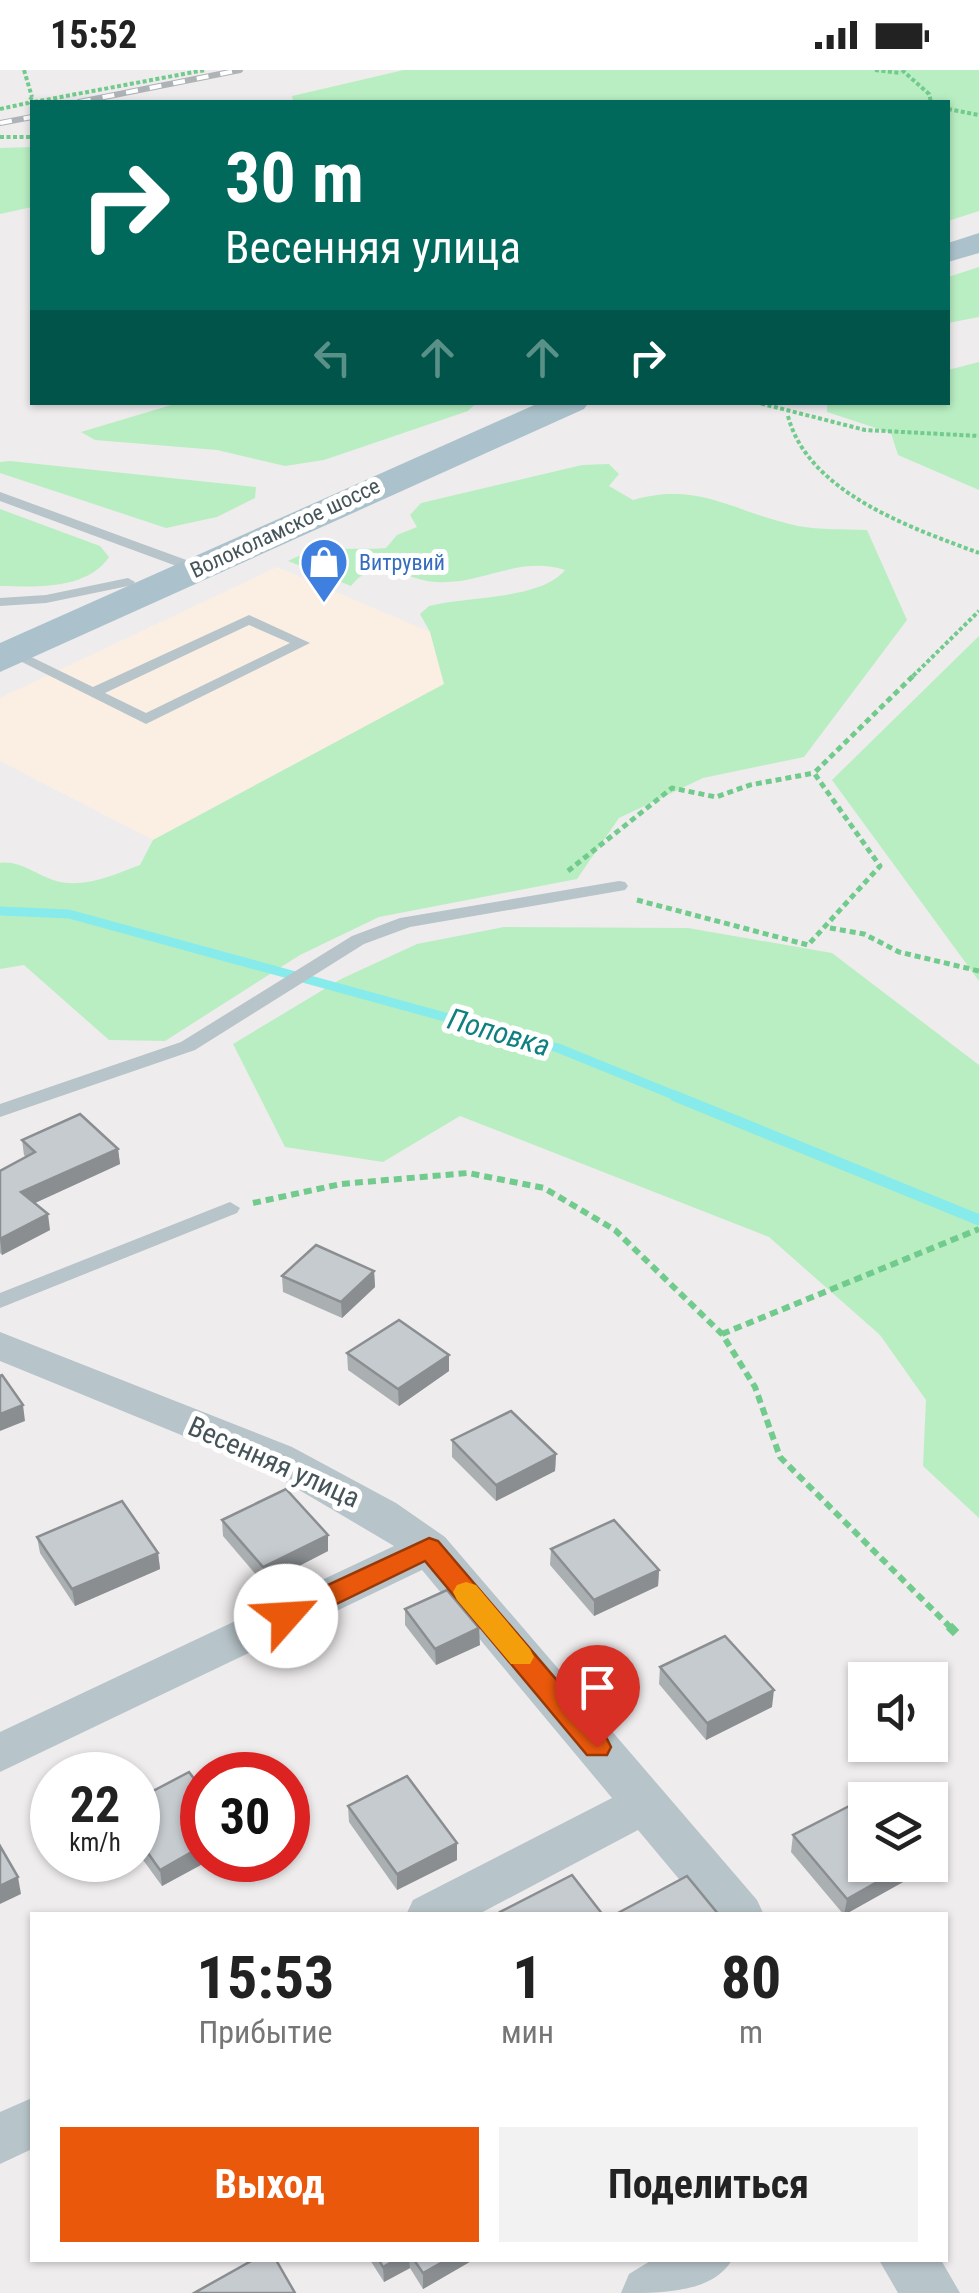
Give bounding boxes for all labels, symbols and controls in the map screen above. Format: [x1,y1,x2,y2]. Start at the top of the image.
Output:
text: 15:52 [50,13,137,57]
text: 30 m [225,137,364,219]
icon: right [60,140,190,270]
text: Весенняя улица [225,221,521,274]
icon: left [305,330,360,385]
icon: ahead [410,330,465,385]
icon: ahead [515,330,570,385]
icon: right [620,330,675,385]
street label: Волоколамское шоссе [186,473,384,583]
shop icon: Витрувий [298,536,350,604]
place label: Витрувий [359,550,445,575]
water label: Поповка [444,1001,554,1063]
street label: Весенняя улица [183,1409,365,1515]
position arrow [234,1564,338,1668]
pin [555,1645,640,1748]
icon: arrive [570,1660,625,1715]
map controls [848,1662,948,1882]
button: sound [848,1662,948,1762]
speed limit sign: 30 [180,1752,310,1882]
text: 22 [70,1776,120,1834]
button: layers [848,1782,948,1882]
text: km/h [69,1828,121,1857]
text: 15:53 [197,1942,334,2013]
text: 1 [512,1942,543,2013]
text: 80 [721,1942,781,2013]
text: Прибытие [198,2013,333,2051]
text: мин [501,2013,554,2051]
text: m [739,2013,763,2051]
button: Выход [60,2127,479,2242]
button: Поделиться [499,2127,918,2242]

